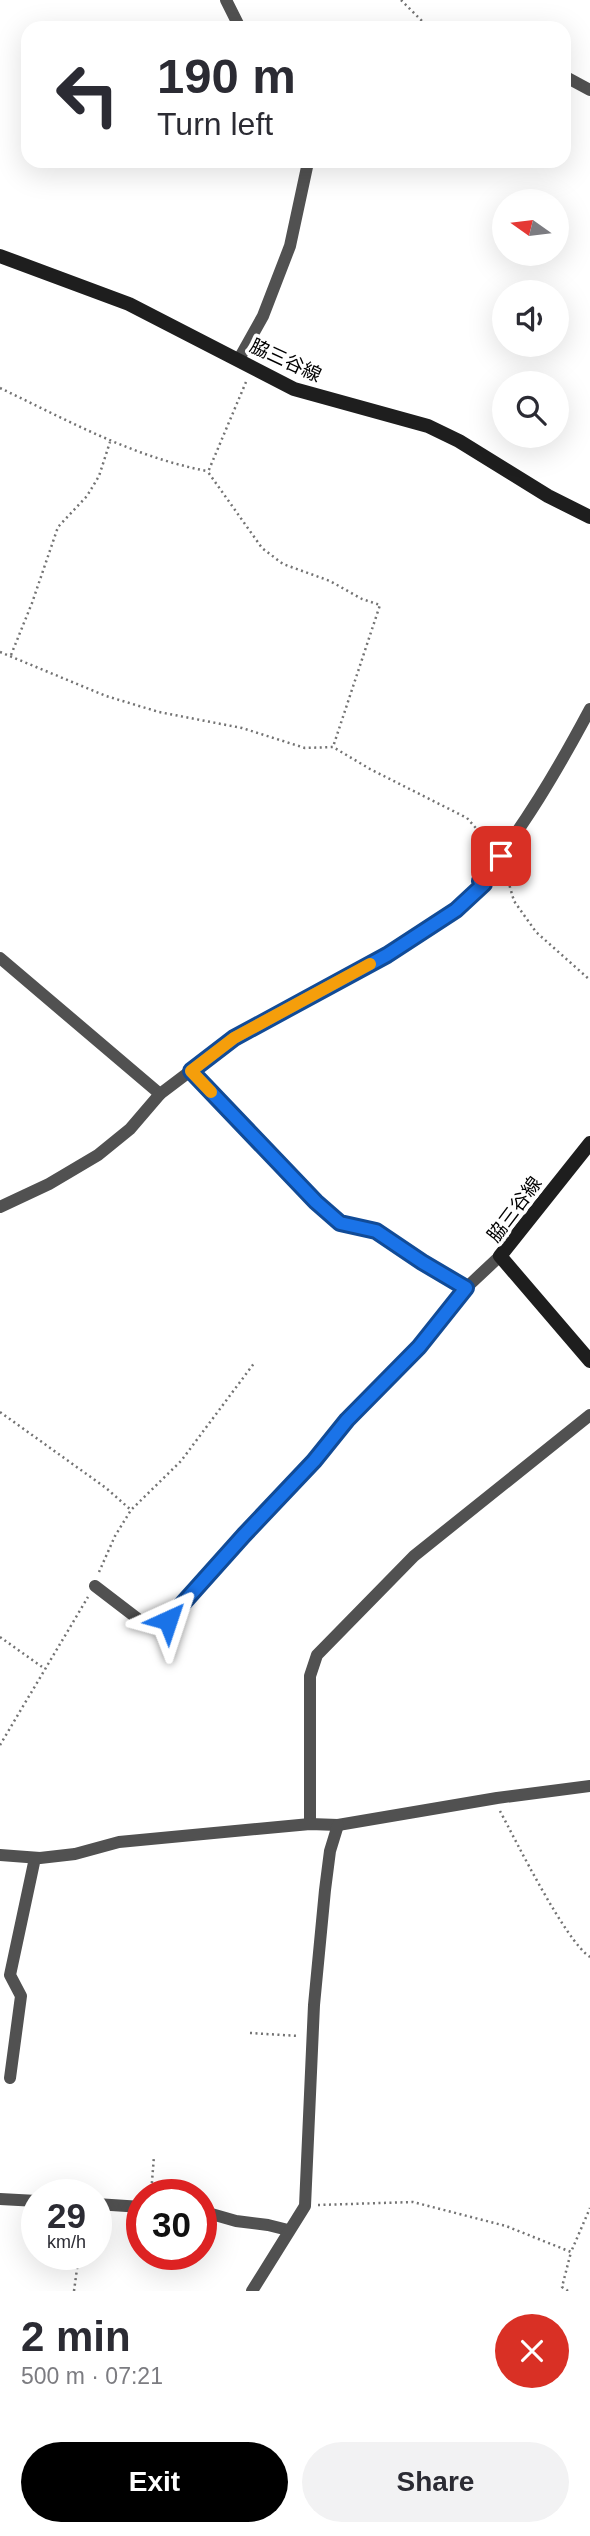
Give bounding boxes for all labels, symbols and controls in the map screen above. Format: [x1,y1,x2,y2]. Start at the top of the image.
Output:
icon: left [42,49,133,140]
text: 190 m [157,49,296,103]
text: Turn left [157,106,273,142]
north arrow [492,189,569,266]
map controls [492,189,569,448]
button: sound [492,280,569,357]
street label: 脇三谷線 [247,335,325,386]
button: search [492,371,569,448]
pin [471,826,531,886]
icon: arrive [482,837,520,875]
street label: 脇三谷線 [483,1173,546,1246]
position arrow [131,1583,205,1657]
speed limit sign: 30 [126,2179,217,2270]
text: 29 [47,2196,86,2235]
text: km/h [47,2232,86,2252]
text: 2 min [21,2313,131,2360]
button: close [495,2314,569,2388]
text: 500 m · 07:21 [21,2363,163,2389]
button: Exit [21,2442,288,2522]
button: Share [302,2442,569,2522]

